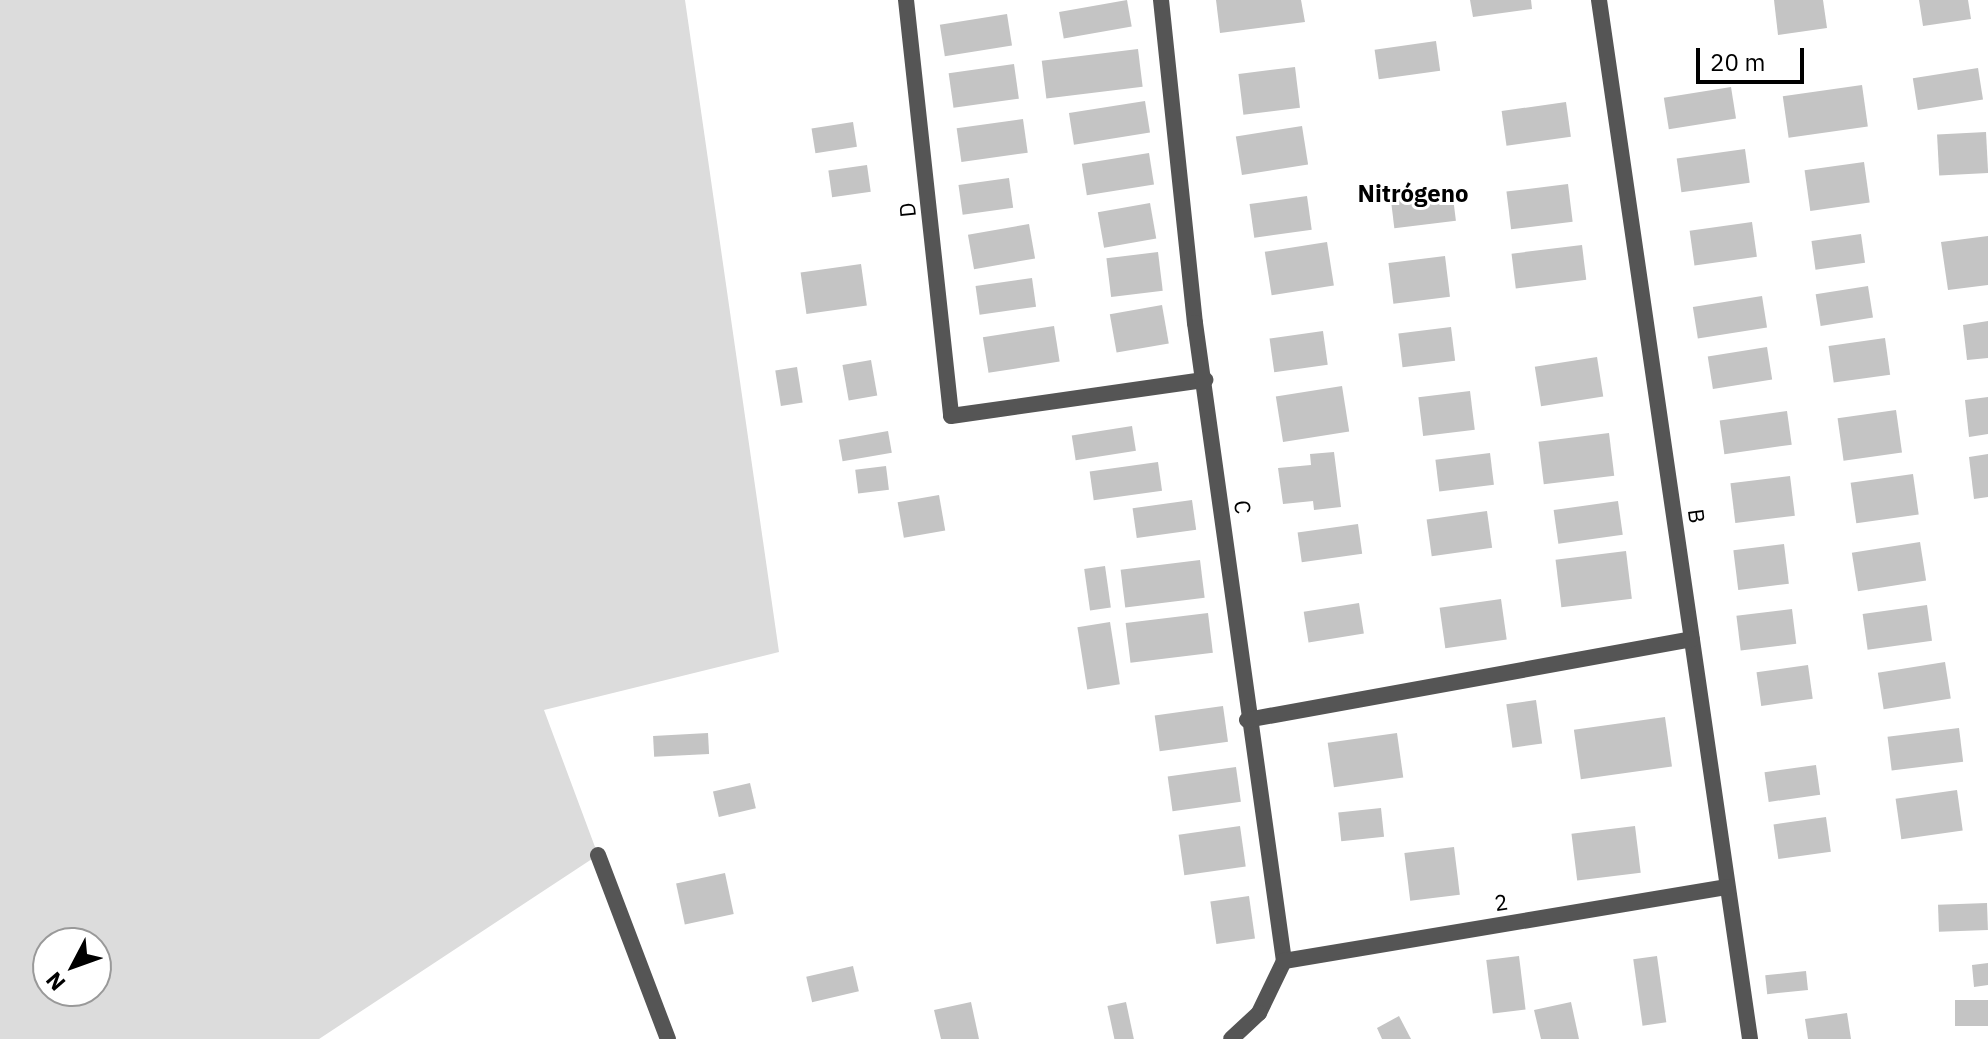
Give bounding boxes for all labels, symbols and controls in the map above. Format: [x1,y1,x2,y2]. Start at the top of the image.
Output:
scale bar [1700,32,1808,82]
text: 20 m [1710,46,1765,78]
district label: Nitrógeno [1358,180,1468,208]
street label: D [893,201,921,219]
street label: C [1229,499,1257,515]
street label: B [1683,507,1711,525]
street label: 2 [1492,888,1510,916]
north arrow [32,927,112,1007]
text: N [39,966,71,997]

